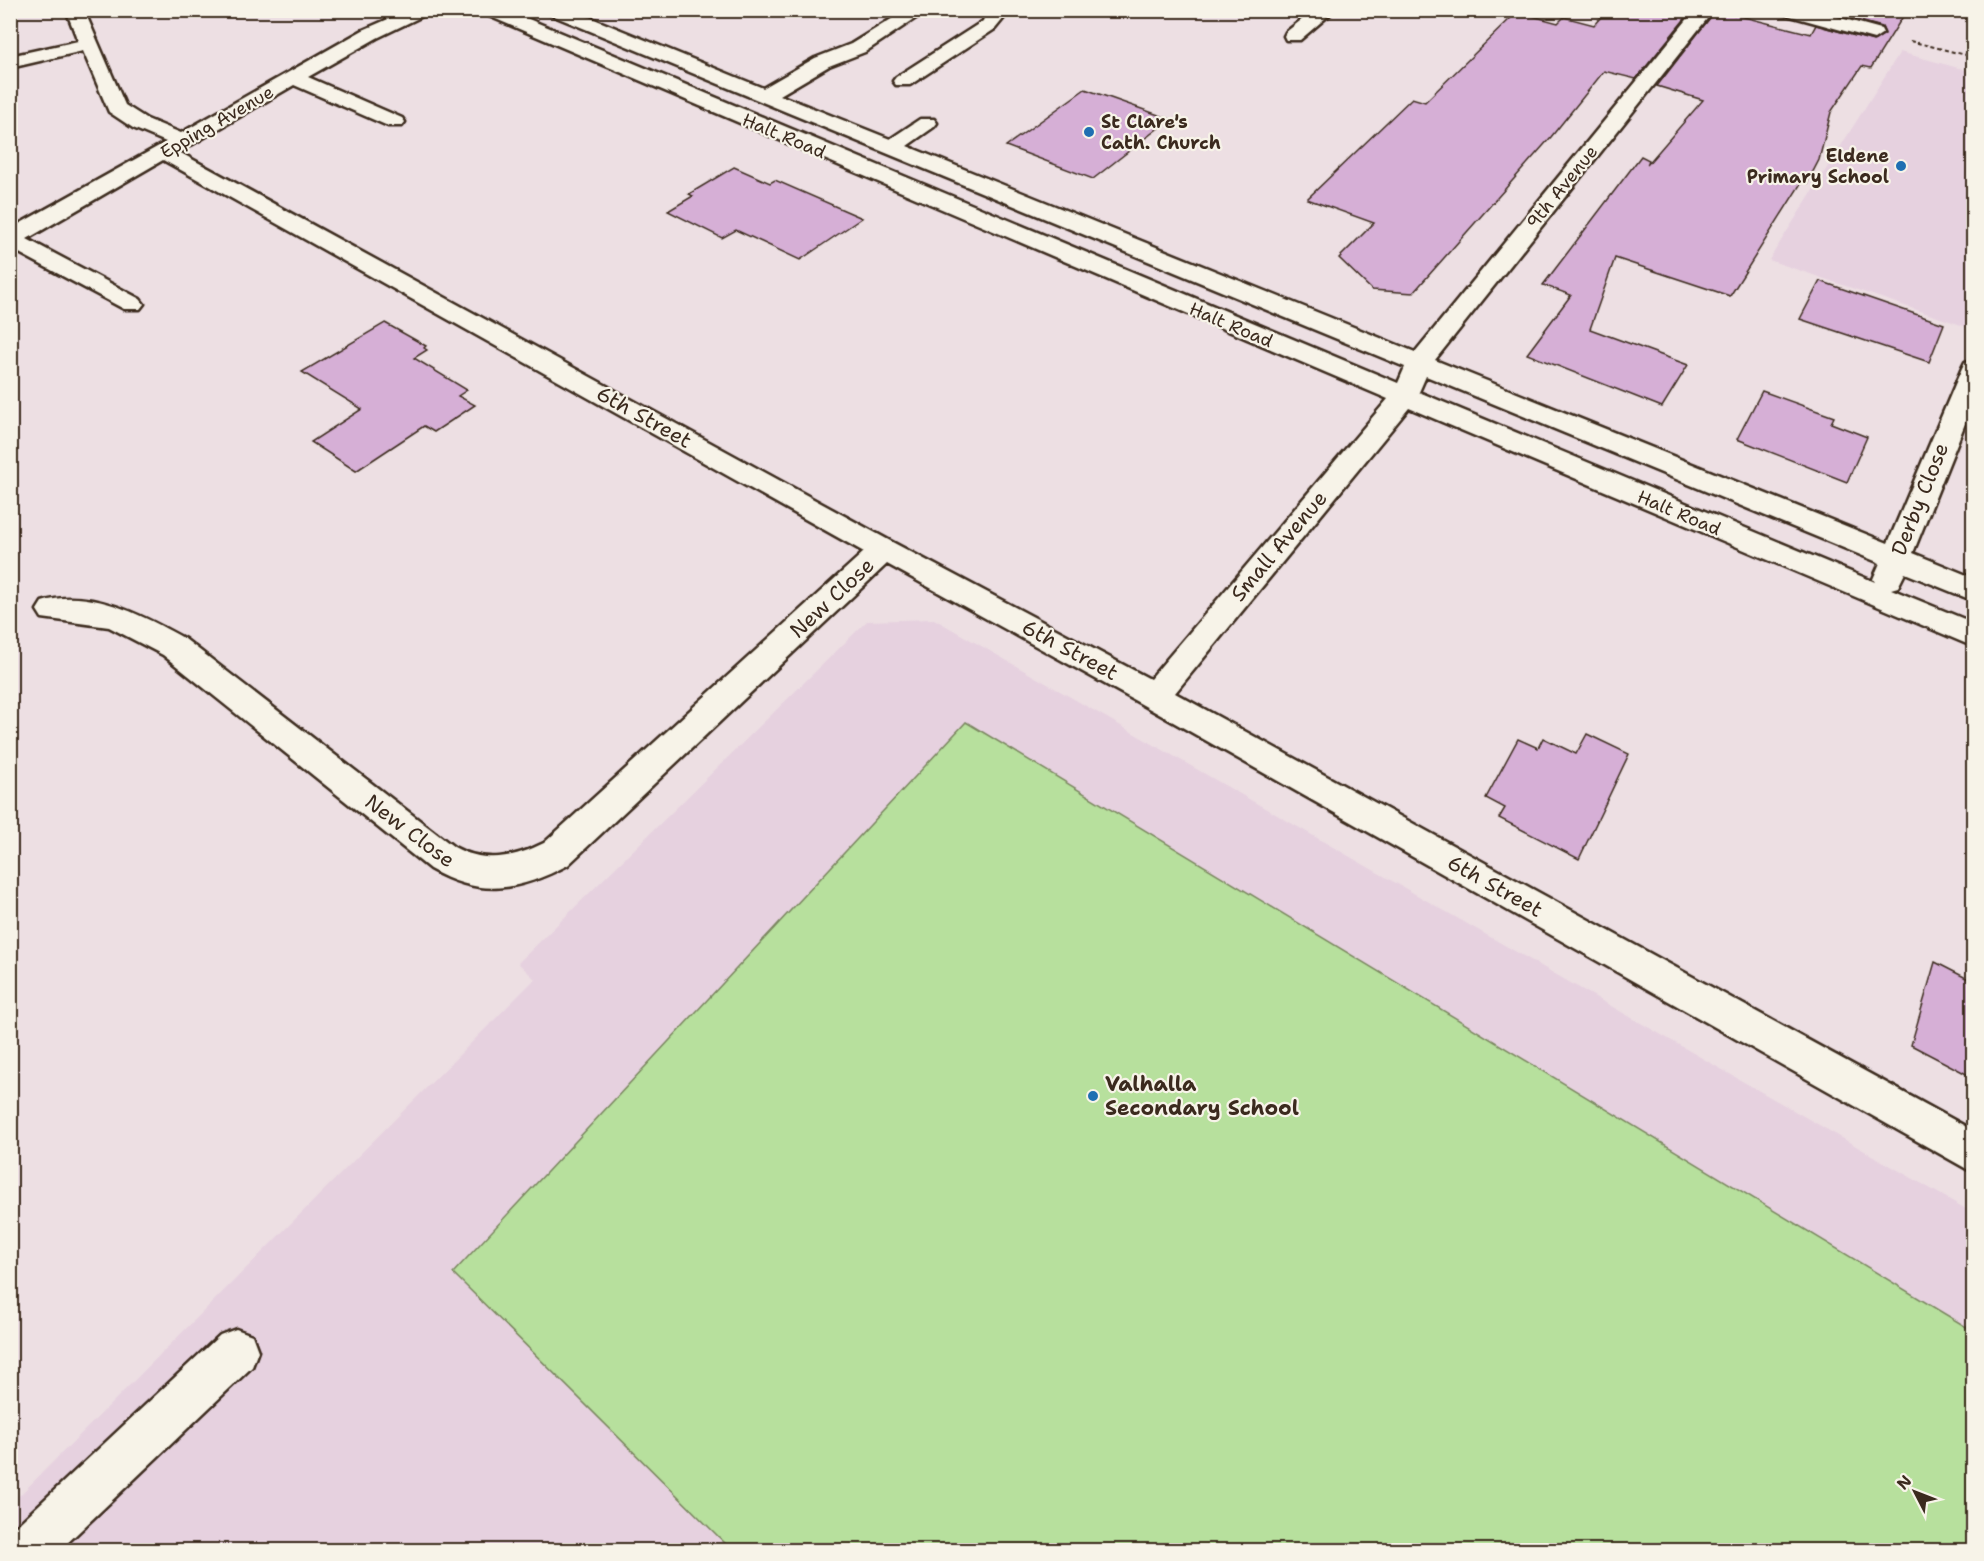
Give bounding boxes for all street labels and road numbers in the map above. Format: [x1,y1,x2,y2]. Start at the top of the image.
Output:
street label: Epping Avenue [156,80,278,164]
street label: Halt Road [739,108,829,164]
street label: 9th Avenue [1521,140,1603,234]
street label: Halt Road [1186,297,1276,353]
street label: 6th Street [591,379,697,455]
street label: Derby Close [1885,438,1955,560]
street label: Small Avenue [1225,485,1333,607]
street label: Halt Road [1634,485,1724,541]
street label: New Close [784,552,880,644]
street label: 6th Street [1017,613,1123,687]
street label: New Close [359,788,461,874]
street label: 6th Street [1442,848,1548,924]

